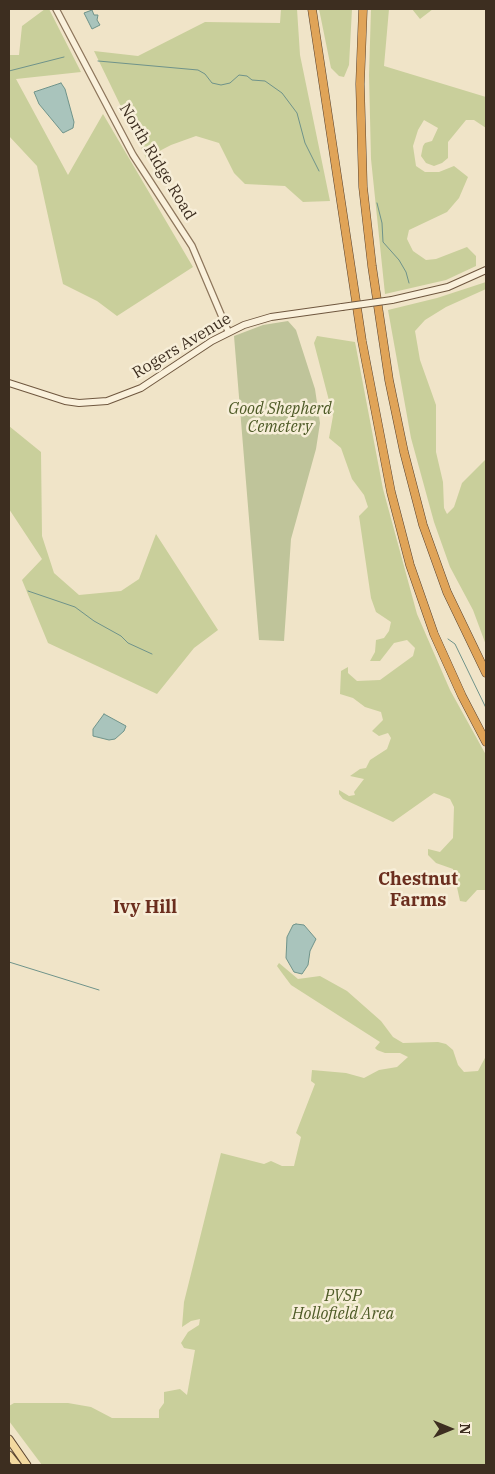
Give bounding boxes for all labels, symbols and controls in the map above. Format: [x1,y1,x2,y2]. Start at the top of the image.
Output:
street label: North Ridge Road [115,100,199,224]
street label: Rogers Avenue [129,309,235,383]
park label: Good Shepherd Cemetery [228,399,332,437]
district label: Chestnut Farms [378,869,458,912]
district label: Ivy Hill [113,897,177,919]
park label: PVSP Hollofield Area [292,1286,394,1324]
north arrow [425,1404,475,1454]
text: N [456,1423,474,1435]

